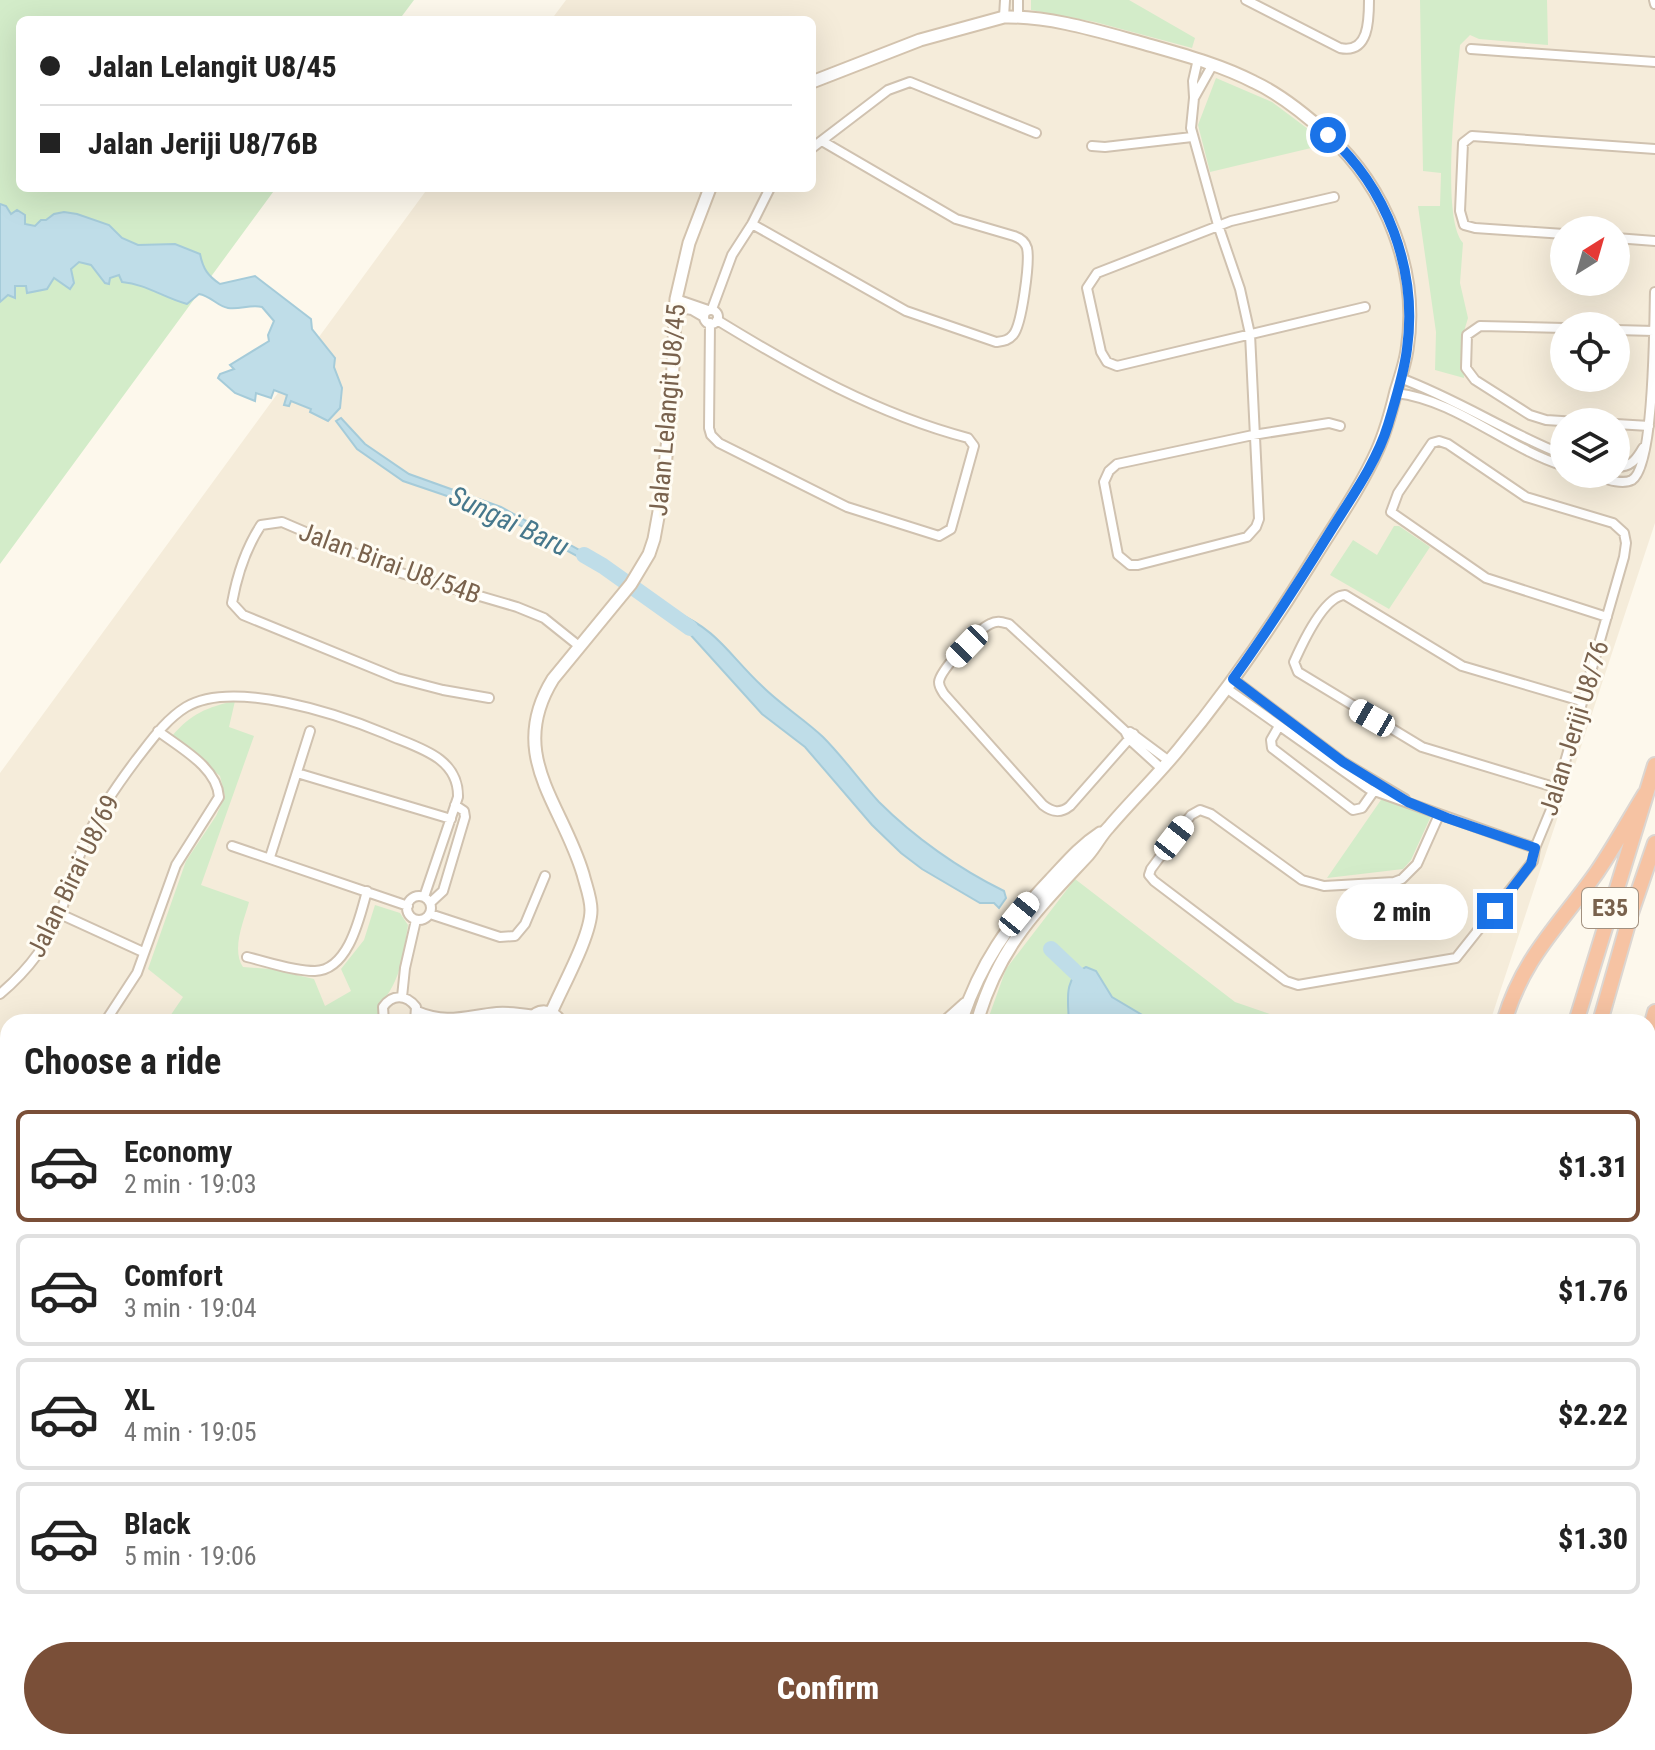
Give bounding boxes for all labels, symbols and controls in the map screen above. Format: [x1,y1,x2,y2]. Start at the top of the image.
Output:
text: Jalan Lelangit U8/45 [88,49,337,84]
route start [1310,117,1346,153]
text: Jalan Jeriji U8/76B [88,126,318,161]
north arrow [1550,216,1630,296]
map controls [1550,216,1630,488]
street label: Jalan Lelangit U8/45 [643,303,691,517]
button: locate [1550,312,1630,392]
button: layers [1550,408,1630,488]
water label: Sungai Baru [444,479,574,563]
street label: Jalan Birai U8/54B [295,516,485,610]
car [942,620,992,672]
street label: Jalan Jeriji U8/76 [1533,637,1615,819]
car [1345,696,1399,740]
street label: Jalan Birai U8/69 [21,790,125,962]
car [1150,812,1198,864]
callout: 2 min [1335,883,1467,939]
car [995,888,1043,940]
road number: E35 [1582,888,1638,928]
route end [1477,893,1513,929]
text: 2 min [1373,897,1431,927]
text: Choose a ride [24,1041,221,1083]
icon: car [28,1130,100,1202]
text: Economy [124,1134,232,1169]
text: $1.31 [1558,1149,1628,1184]
text: 2 min · 19:03 [124,1169,257,1199]
icon: car [28,1254,100,1326]
text: Comfort [124,1258,223,1293]
text: $1.76 [1558,1273,1628,1308]
text: 3 min · 19:04 [124,1293,257,1323]
icon: car [28,1378,100,1450]
text: XL [124,1382,155,1417]
text: $2.22 [1558,1397,1628,1432]
text: 4 min · 19:05 [124,1417,257,1447]
icon: car [28,1502,100,1574]
text: Black [124,1506,191,1541]
text: $1.30 [1558,1521,1628,1556]
text: 5 min · 19:06 [124,1541,257,1571]
button: Confirm [24,1642,1632,1734]

